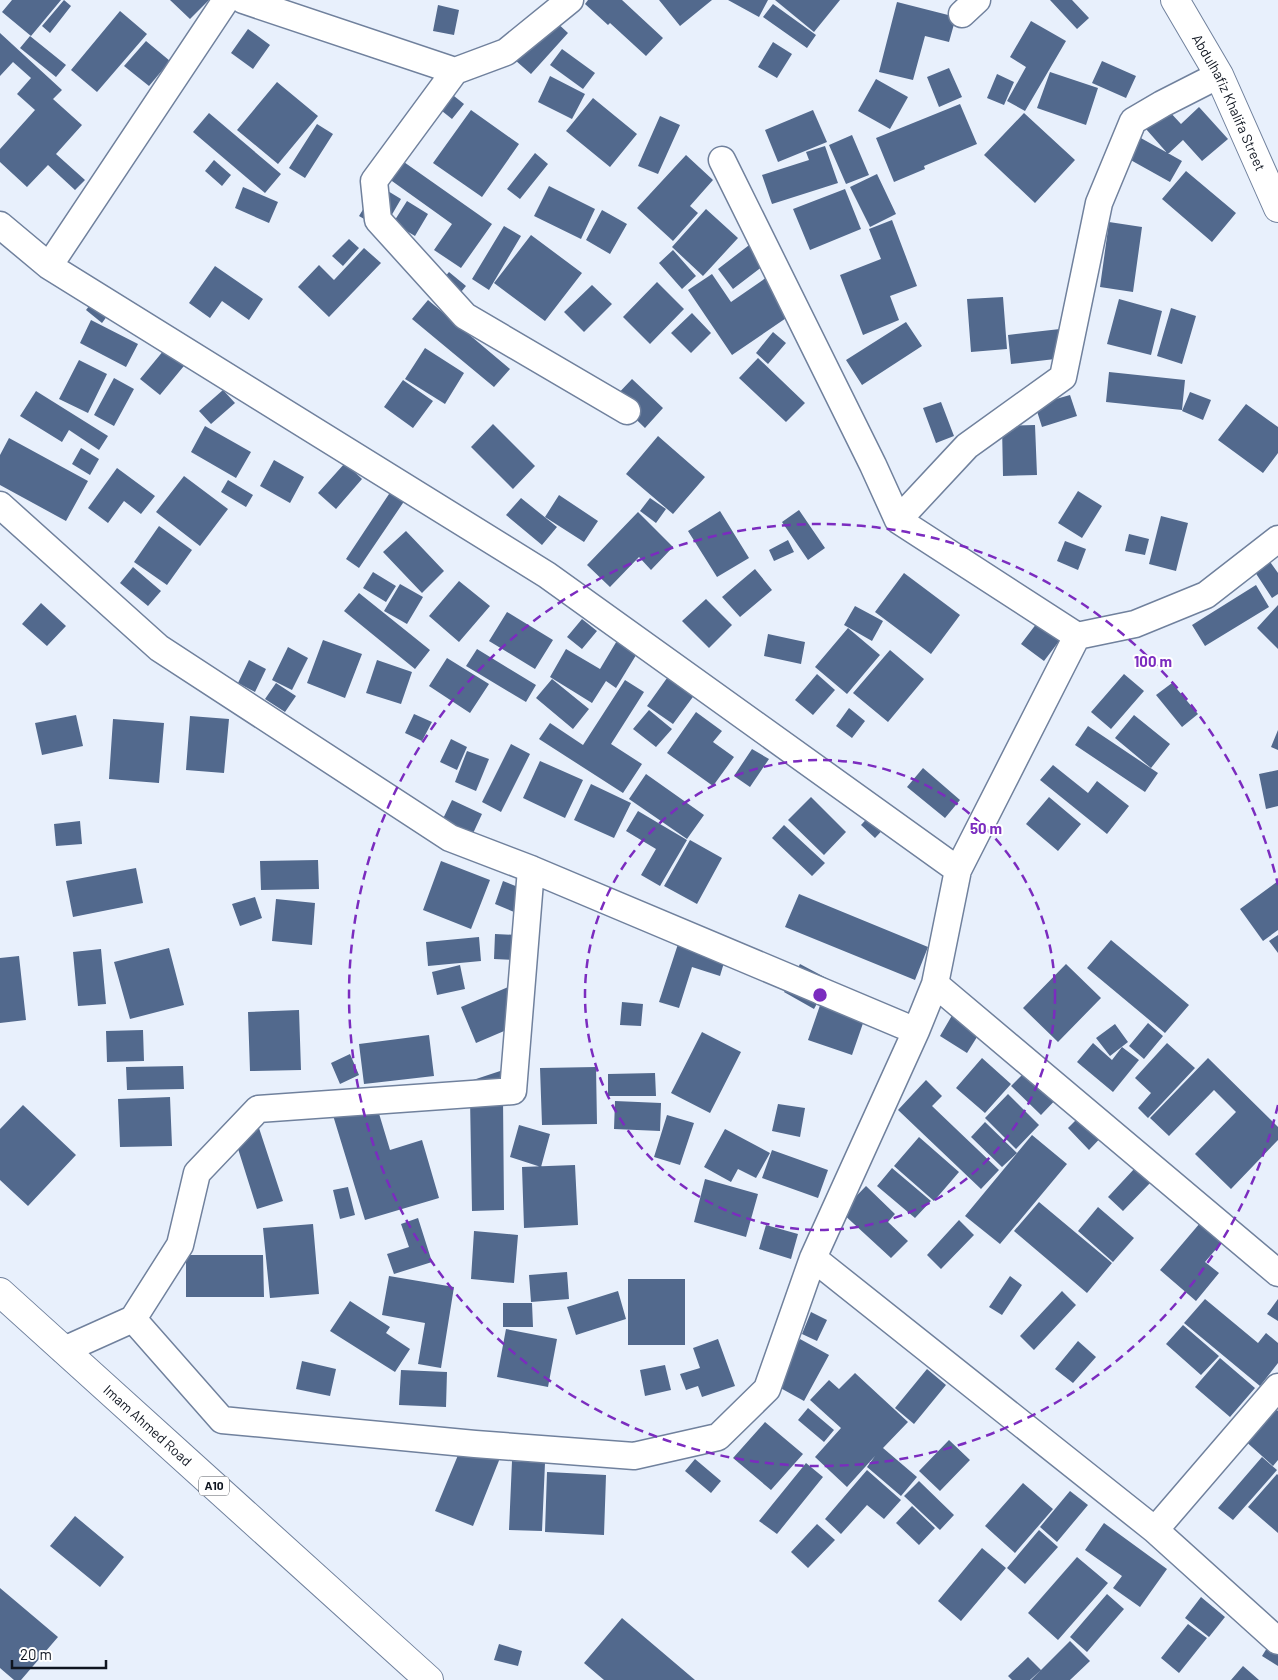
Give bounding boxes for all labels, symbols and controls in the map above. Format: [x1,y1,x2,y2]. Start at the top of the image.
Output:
street label: Abdulhafiz Khalifa Street [1189,31,1269,173]
text: 100 m [1134,652,1172,670]
text: 50 m [970,819,1002,837]
centre of rings [811,986,829,1004]
street label: Imam Ahmed Road [100,1381,196,1469]
road number: A10 [199,1476,229,1495]
scale bar [12,1638,106,1670]
text: 20 m [20,1645,52,1663]

